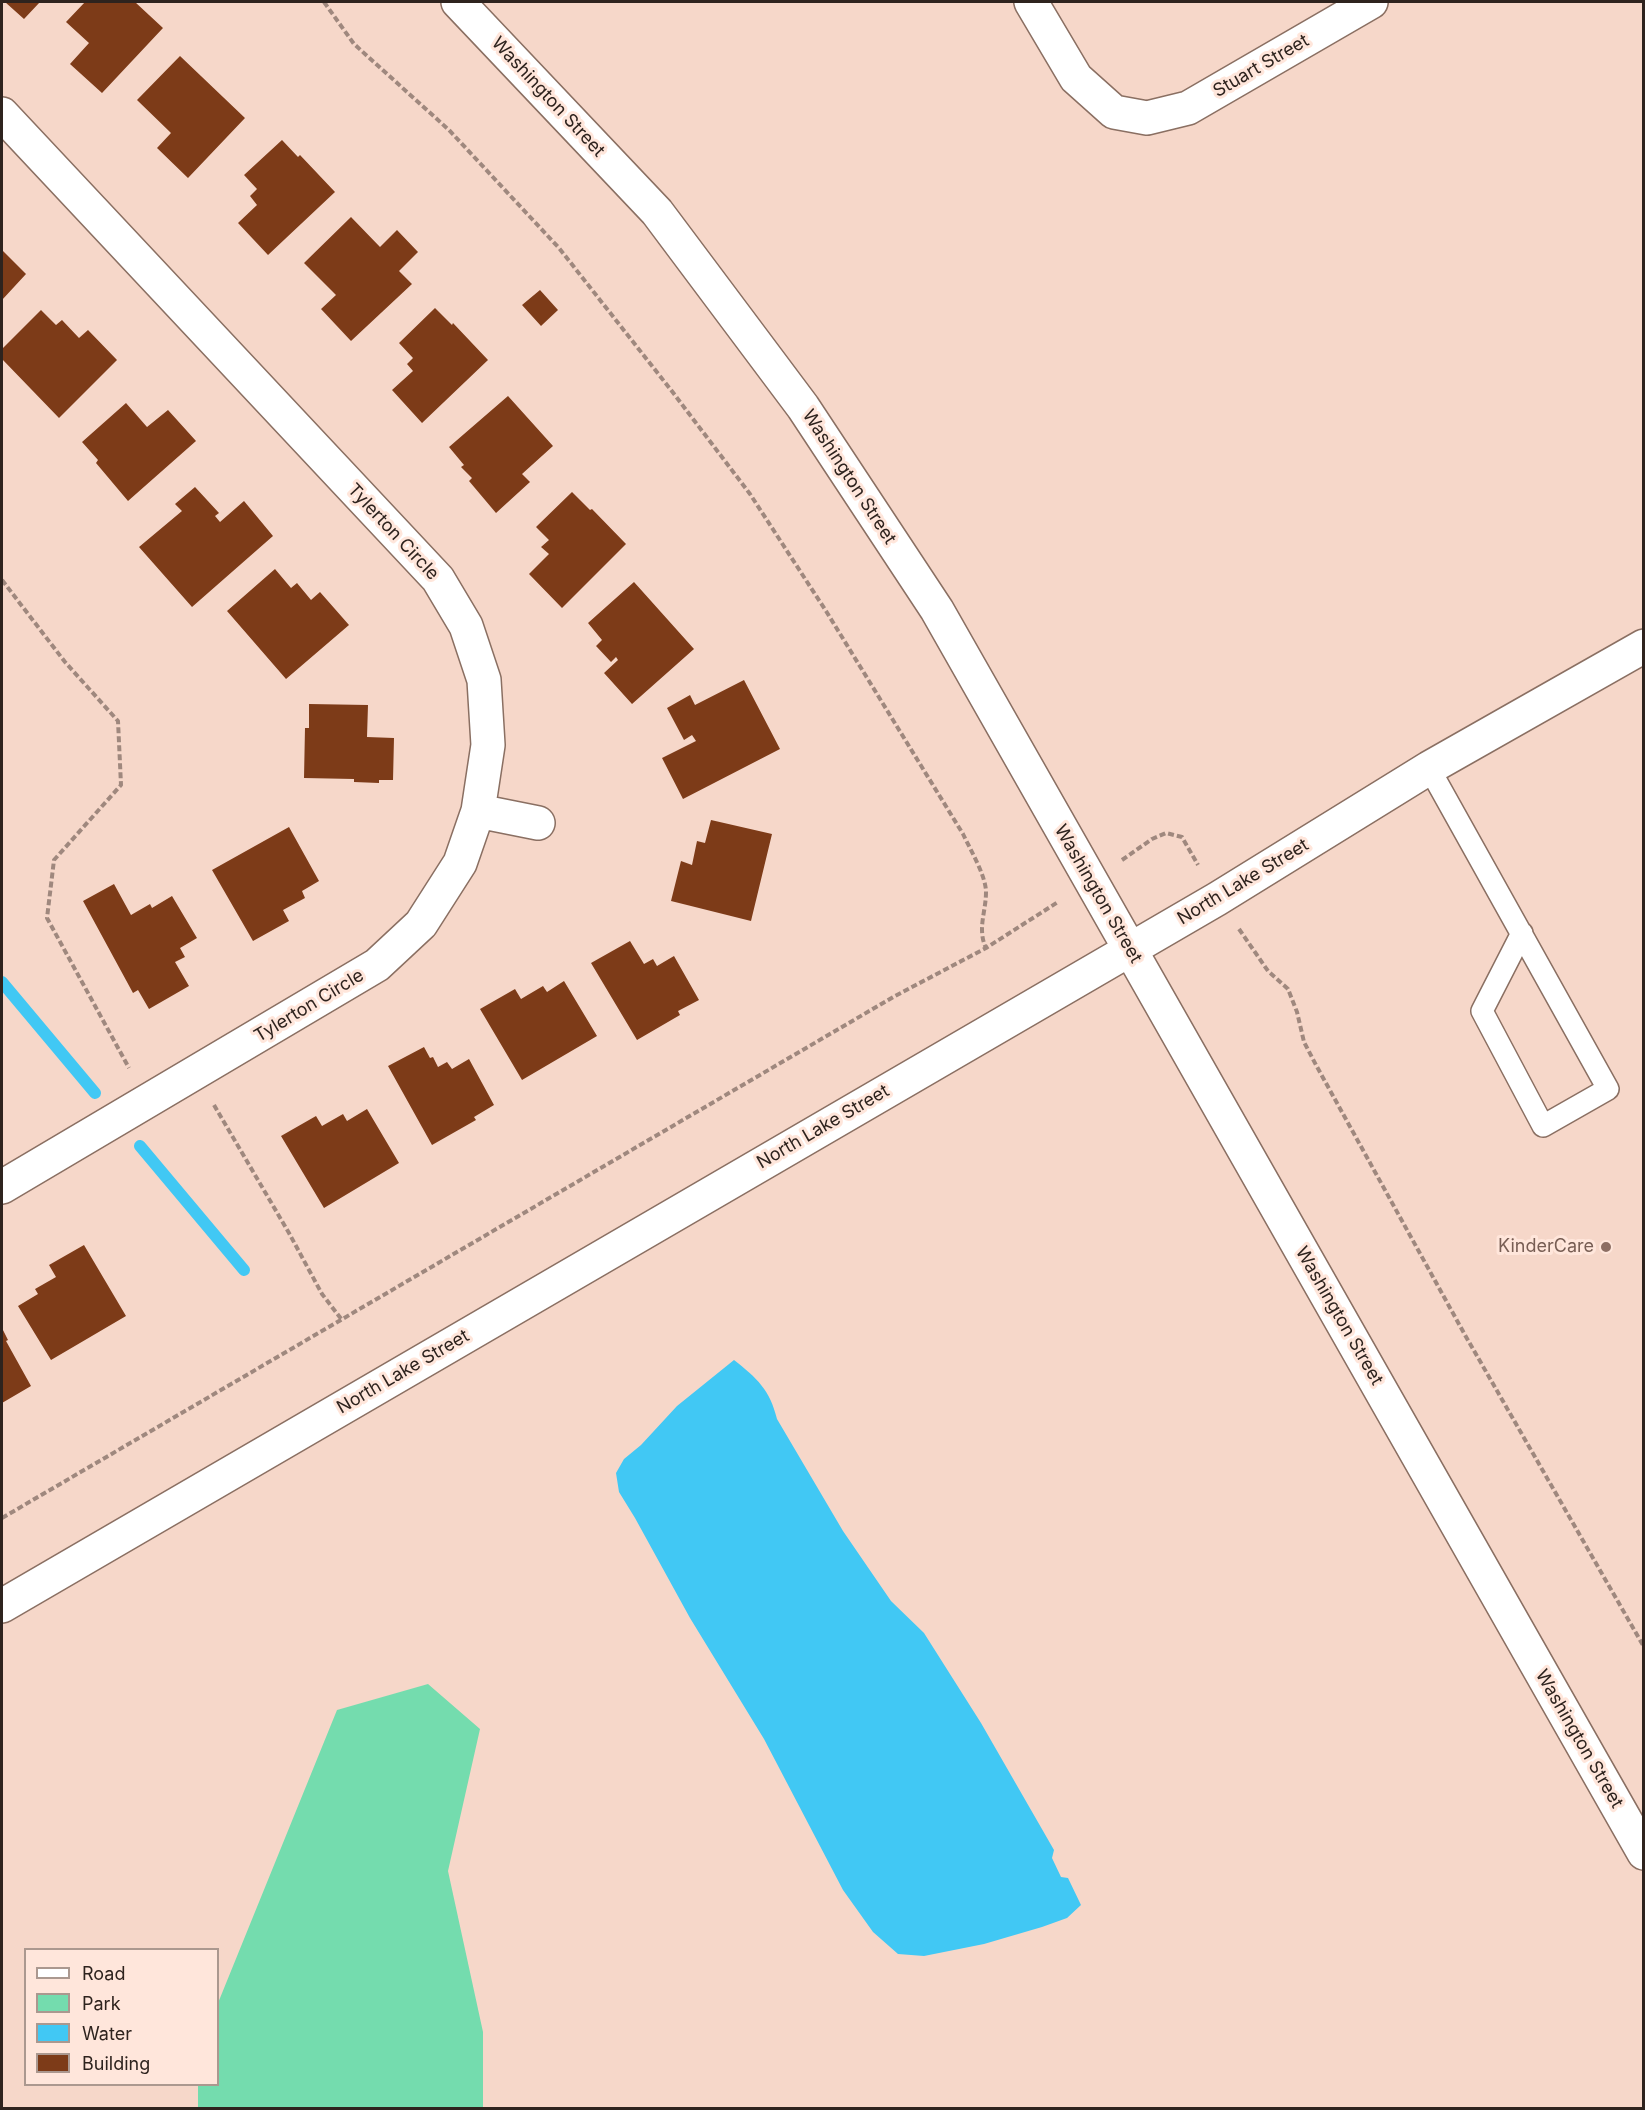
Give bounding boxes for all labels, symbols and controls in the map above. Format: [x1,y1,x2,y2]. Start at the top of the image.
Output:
street label: Stuart Street [1209,30,1313,102]
street label: Washington Street [487,33,609,161]
street label: Washington Street [797,406,901,548]
street label: Tylerton Circle [343,479,443,585]
street label: Washington Street [1050,821,1146,967]
street label: North Lake Street [1174,834,1312,930]
street label: Tylerton Circle [250,965,368,1047]
street label: North Lake Street [753,1080,893,1174]
place label: KinderCare [1498,1236,1594,1258]
marker: KinderCare [1599,1240,1613,1254]
street label: Washington Street [1291,1243,1387,1389]
street label: North Lake Street [333,1325,473,1419]
street label: Washington Street [1531,1666,1627,1812]
legend [24,1948,219,2086]
text: Road [82,1963,125,1984]
text: Park [82,1993,121,2014]
text: Water [82,2023,132,2044]
text: Building [82,2053,150,2074]

